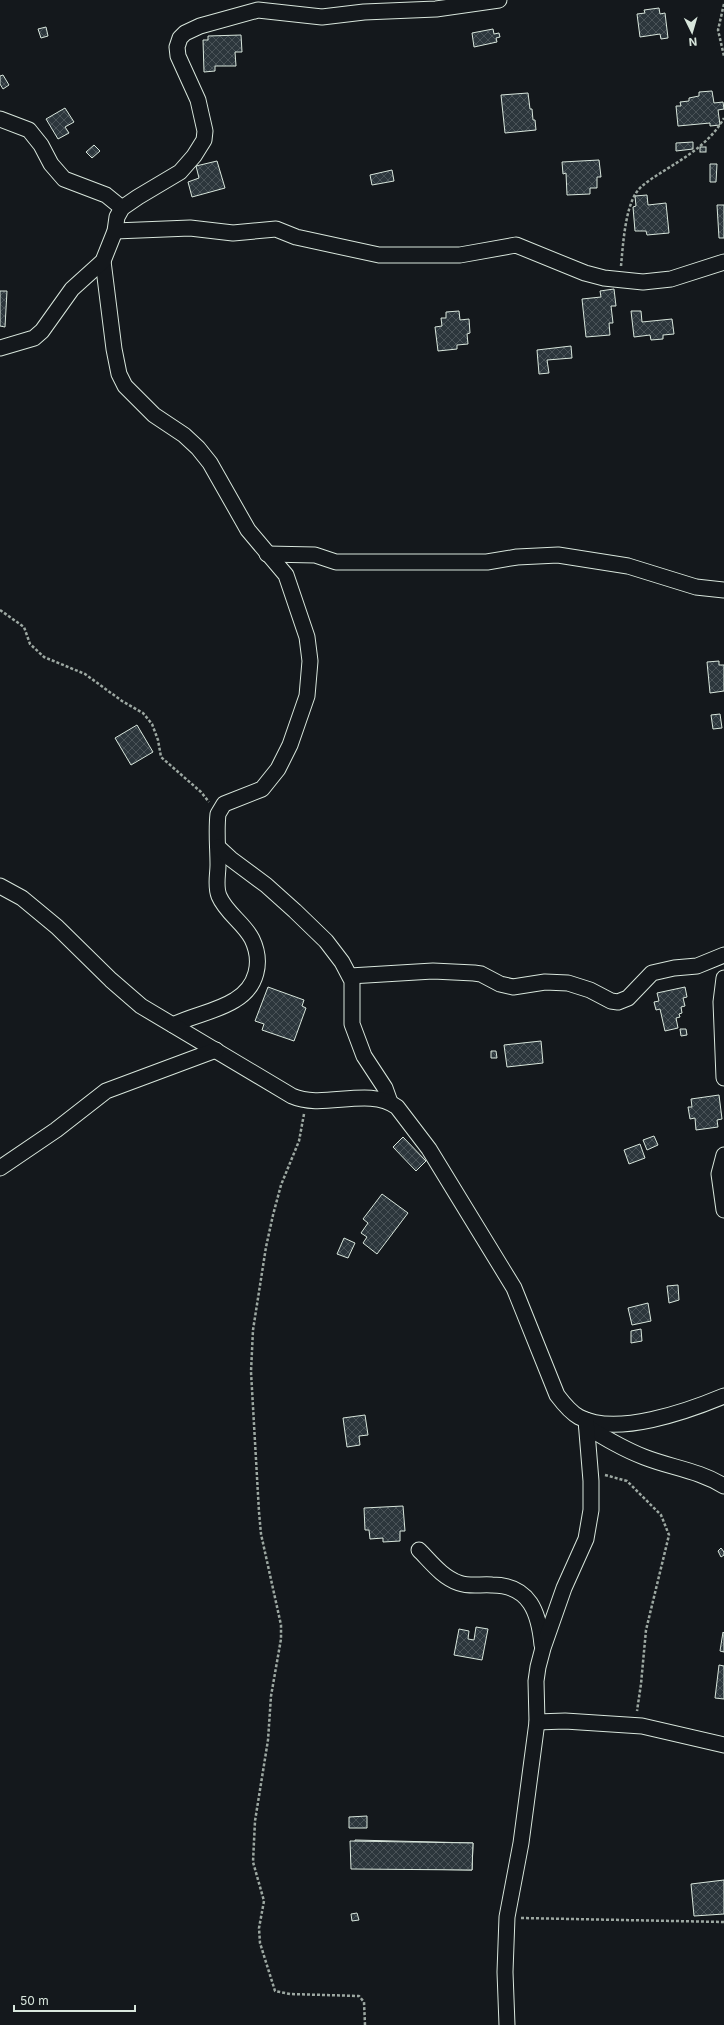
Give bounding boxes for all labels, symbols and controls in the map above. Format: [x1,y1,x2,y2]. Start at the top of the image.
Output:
north arrow [672,12,712,52]
text: N [688,35,698,49]
scale bar [14,1987,135,2013]
text: 50 m [20,1993,49,2008]

